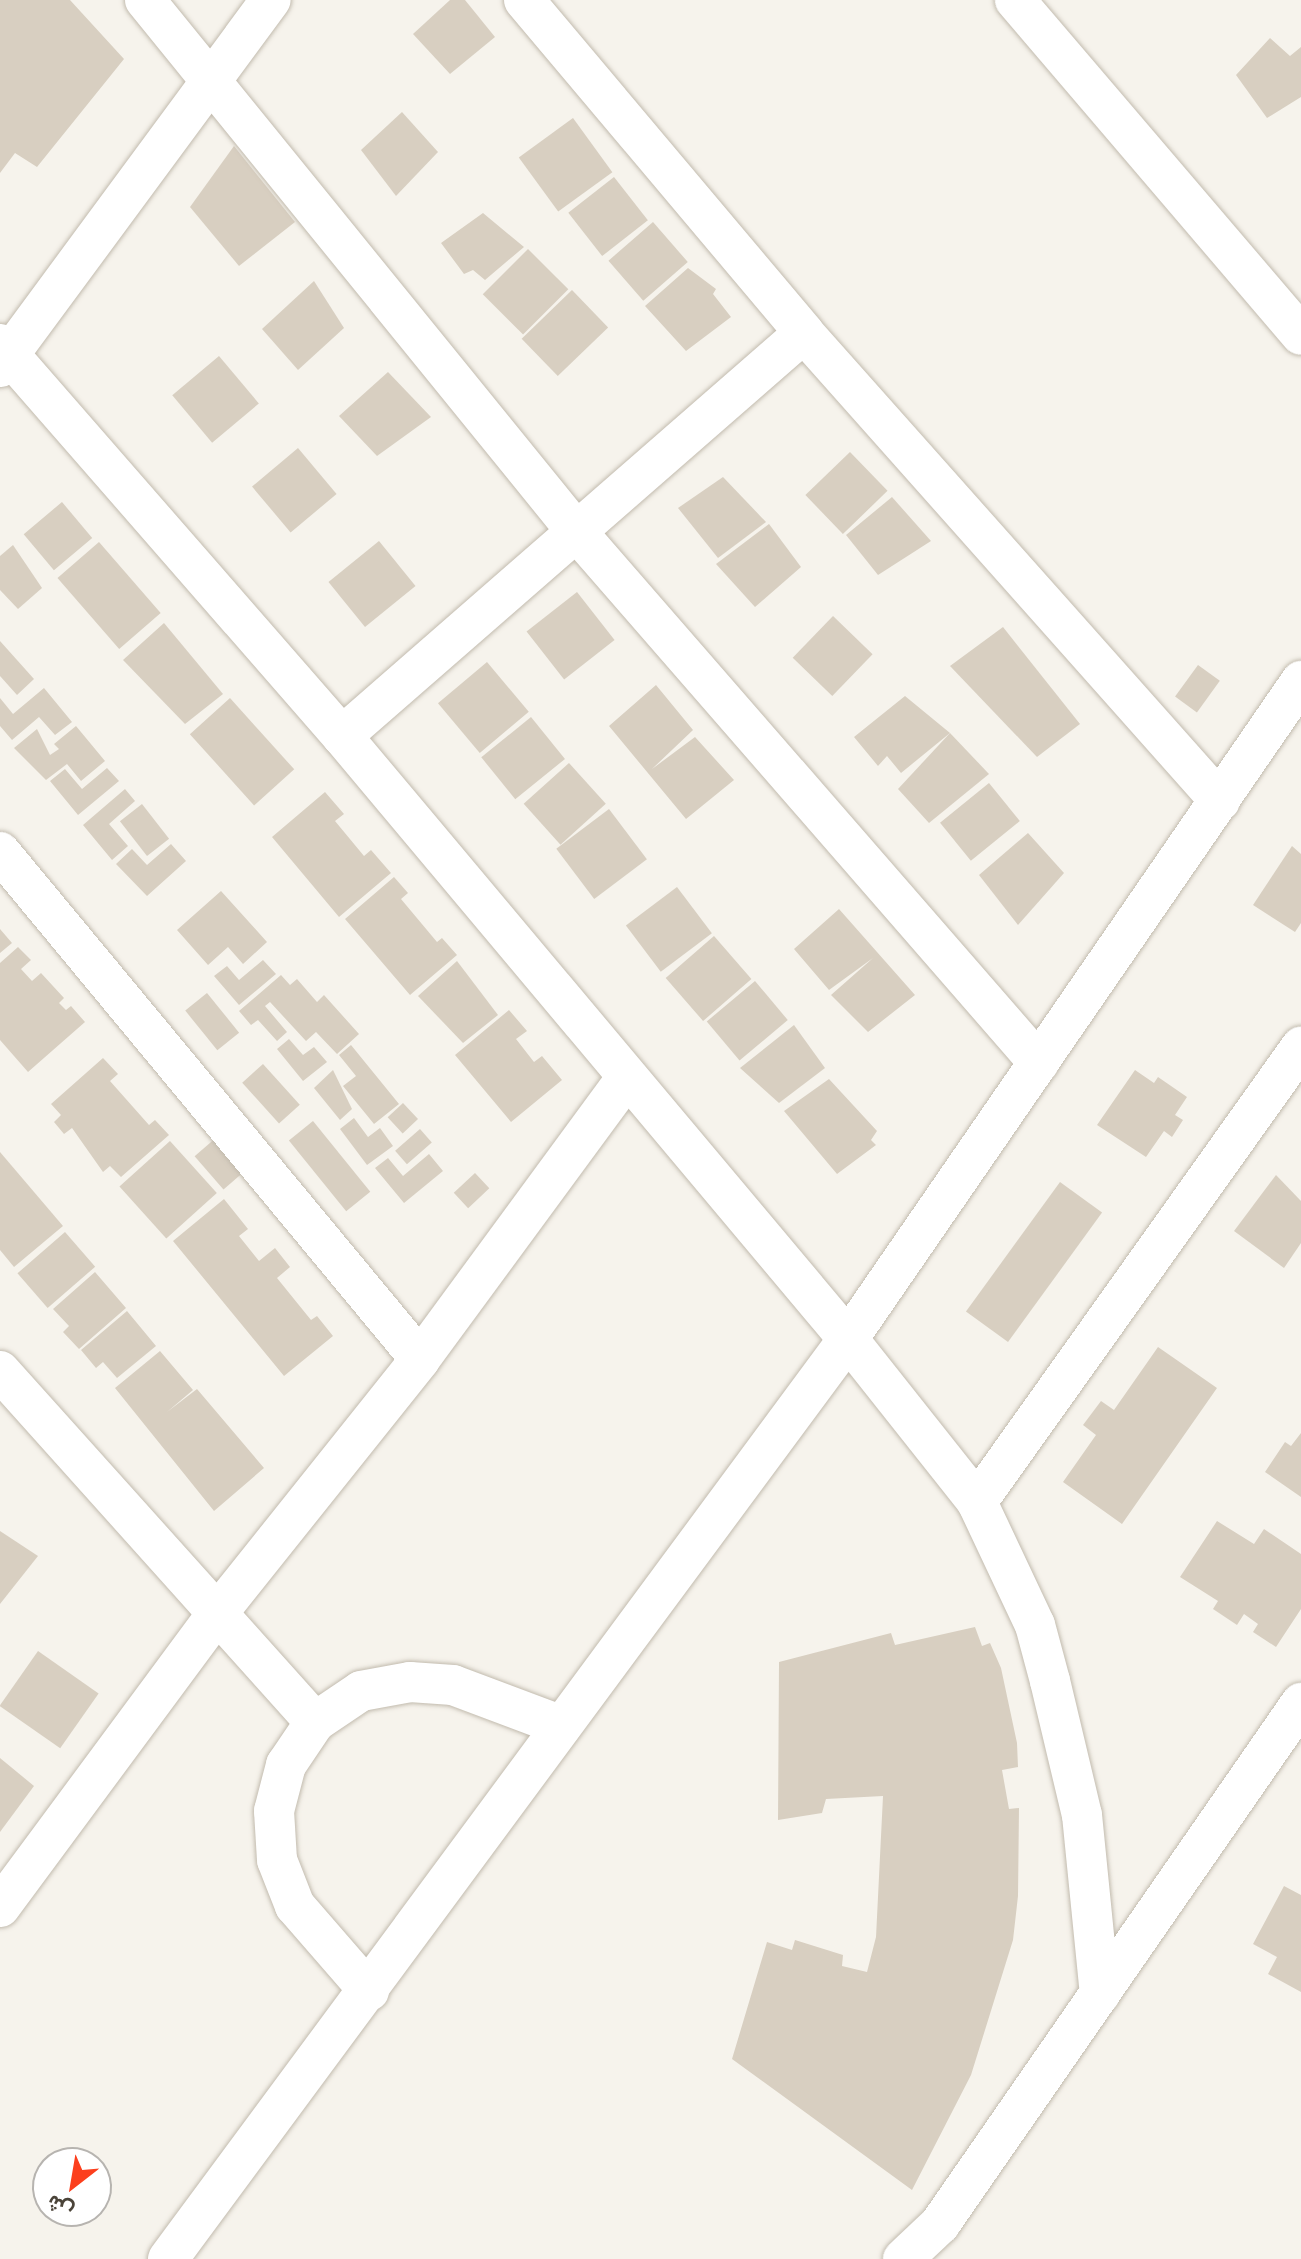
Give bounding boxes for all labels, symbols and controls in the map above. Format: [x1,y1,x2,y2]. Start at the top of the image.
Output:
north arrow [32,2147,112,2227]
text: ش [42,2188,79,2225]

